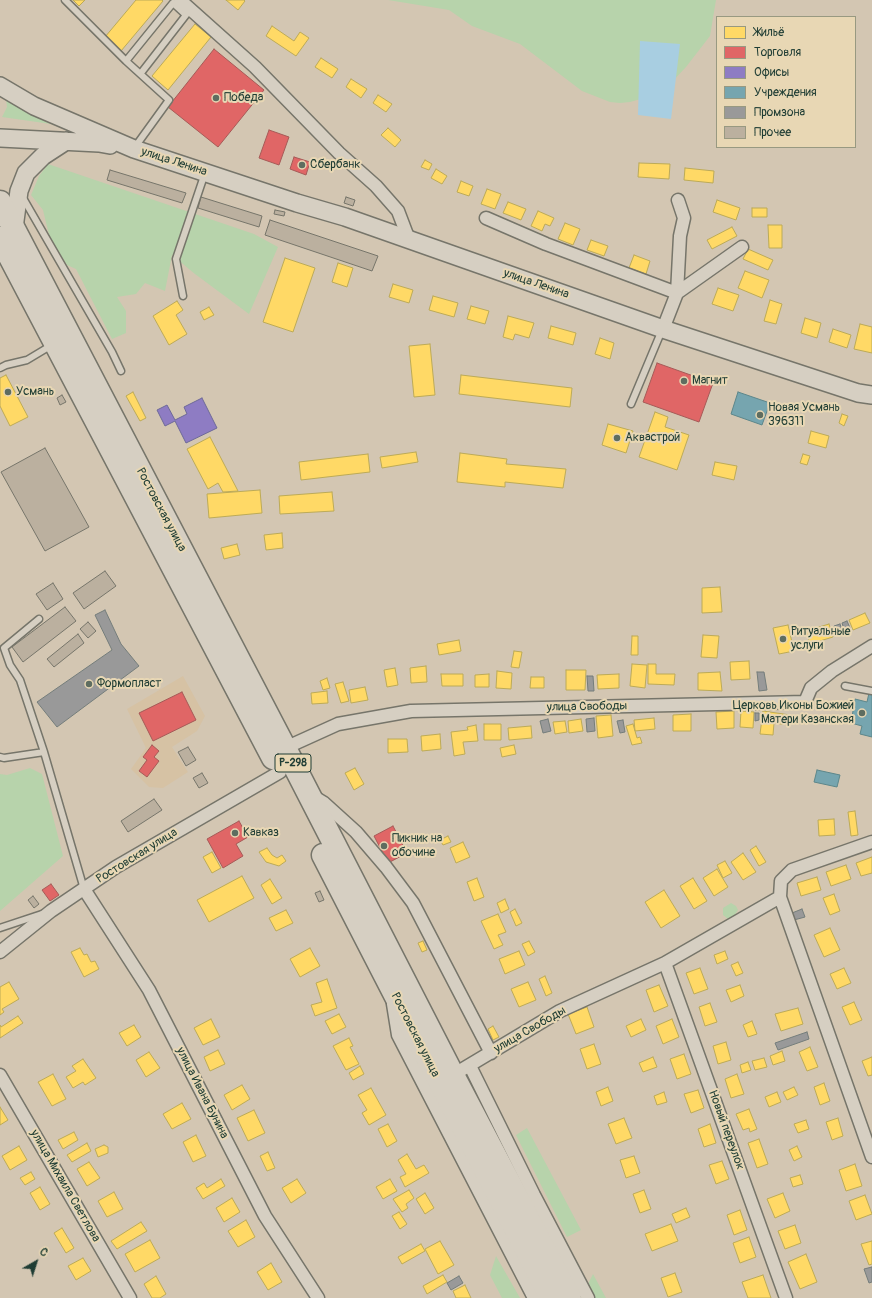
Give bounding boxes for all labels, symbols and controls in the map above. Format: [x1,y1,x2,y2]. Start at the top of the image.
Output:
legend [716,16,856,148]
text: Жильё [754,25,785,40]
text: Торговля [754,45,801,60]
text: Офисы [754,65,789,80]
text: Учреждения [754,85,817,100]
place label: Победа [224,91,263,105]
marker: Победа [211,93,221,103]
text: Промзона [754,105,805,120]
text: Прочее [754,125,791,140]
street label: улица Ленина [139,145,209,179]
place label: Сбербанк [310,158,361,172]
marker: Сбербанк [297,160,307,170]
street label: улица Ленина [501,266,571,302]
place label: Магнит [692,374,728,388]
marker: Магнит [679,376,689,386]
place label: Усмань [16,385,54,399]
marker: Усмань [3,387,13,397]
place label: Новая Усмань 396311 [768,401,840,429]
marker: Новая Усмань 396311 [755,410,765,420]
place label: Аквастрой [625,431,680,445]
marker: Аквастрой [612,433,622,443]
street label: Ростовская улица [133,466,189,554]
place label: Ритуальные услуги [791,625,850,653]
marker: Ритуальные услуги [778,634,788,644]
place label: Формопласт [97,677,161,691]
marker: Формопласт [84,679,94,689]
street label: улица Свободы [547,699,627,715]
place label: Церковь Иконы Божией Матери Казанская [733,699,854,727]
marker: Церковь Иконы Божией Матери Казанская [857,708,867,718]
road number: Р-298 [275,754,311,772]
street label: Ростовская улица [94,825,180,887]
place label: Кавказ [243,826,279,840]
marker: Кавказ [230,828,240,838]
place label: Пикник на обочине [392,832,442,860]
marker: Пикник на обочине [379,841,389,851]
street label: Ростовская улица [388,990,442,1080]
street label: улица Свободы [492,1004,568,1056]
street label: улица Ивана Бунина [173,1045,231,1141]
street label: Новый переулок [705,1088,747,1172]
street label: улица Михаила Светлова [27,1127,103,1245]
north arrow [16,1242,56,1282]
text: С [37,1245,51,1259]

